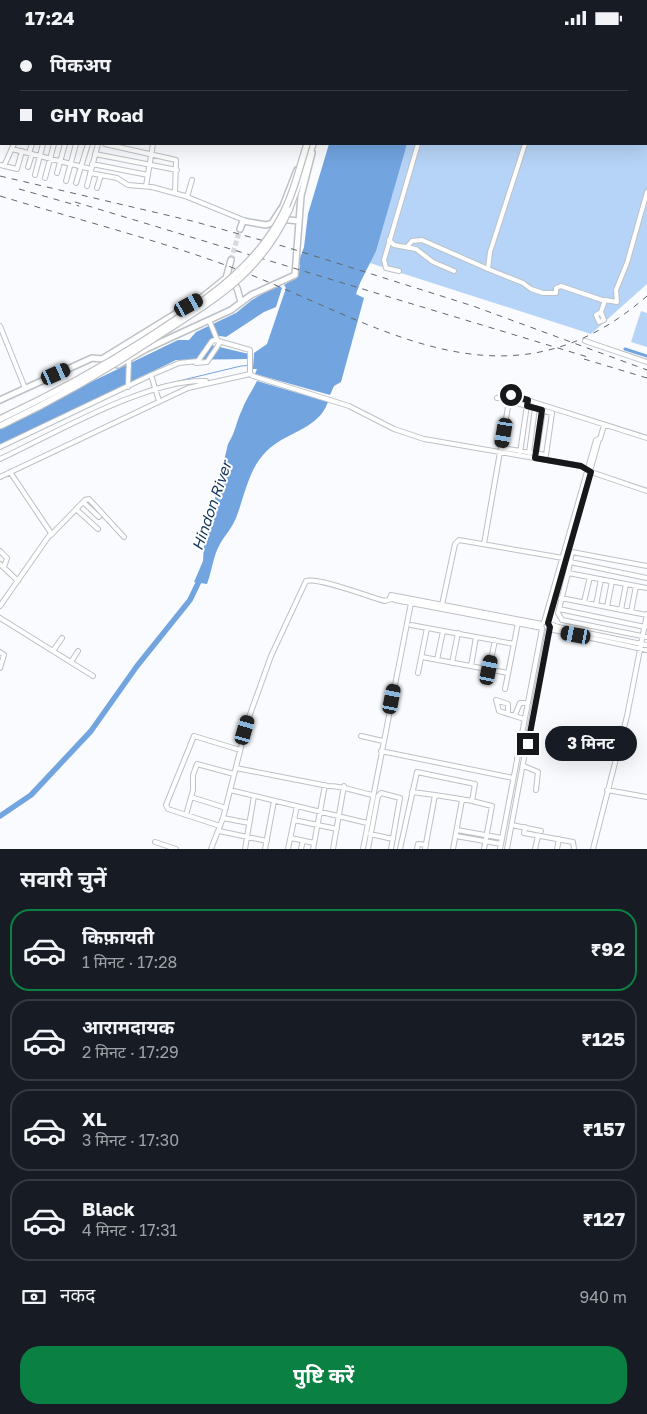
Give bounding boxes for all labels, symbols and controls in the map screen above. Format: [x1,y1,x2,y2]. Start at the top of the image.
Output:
text: 17:24 [25,6,75,29]
text: पिकअप [50,53,111,76]
text: GHY Road [50,103,143,126]
car [172,291,205,319]
car [39,361,72,387]
route start [500,384,522,406]
car [494,417,513,449]
water label: Hindon River [187,457,235,552]
car [559,625,592,645]
car [478,654,499,686]
car [381,683,402,715]
car [233,714,256,746]
callout: 3 मिनट [546,727,638,761]
route end [517,733,539,755]
text: 3 मिनट [567,733,615,753]
text: सवारी चुनें [20,865,106,892]
text: किफ़ायती [82,925,154,948]
icon: car [22,928,67,973]
text: ₹92 [590,937,625,960]
text: 1 मिनट · 17:28 [82,952,177,972]
text: आरामदायक [82,1015,174,1038]
icon: car [22,1018,67,1063]
text: ₹125 [581,1027,625,1050]
text: 2 मिनट · 17:29 [82,1042,179,1062]
text: XL [82,1107,107,1130]
icon: car [22,1108,67,1153]
text: ₹157 [582,1117,625,1140]
text: 3 मिनट · 17:30 [82,1130,179,1150]
text: Black [82,1197,135,1220]
icon: car [22,1198,67,1243]
text: ₹127 [582,1207,625,1230]
text: 4 मिनट · 17:31 [82,1220,177,1240]
icon: cash [20,1283,48,1311]
text: नकद [60,1283,95,1306]
text: 940 m [579,1287,627,1307]
button: पुष्टि करें [20,1346,627,1404]

